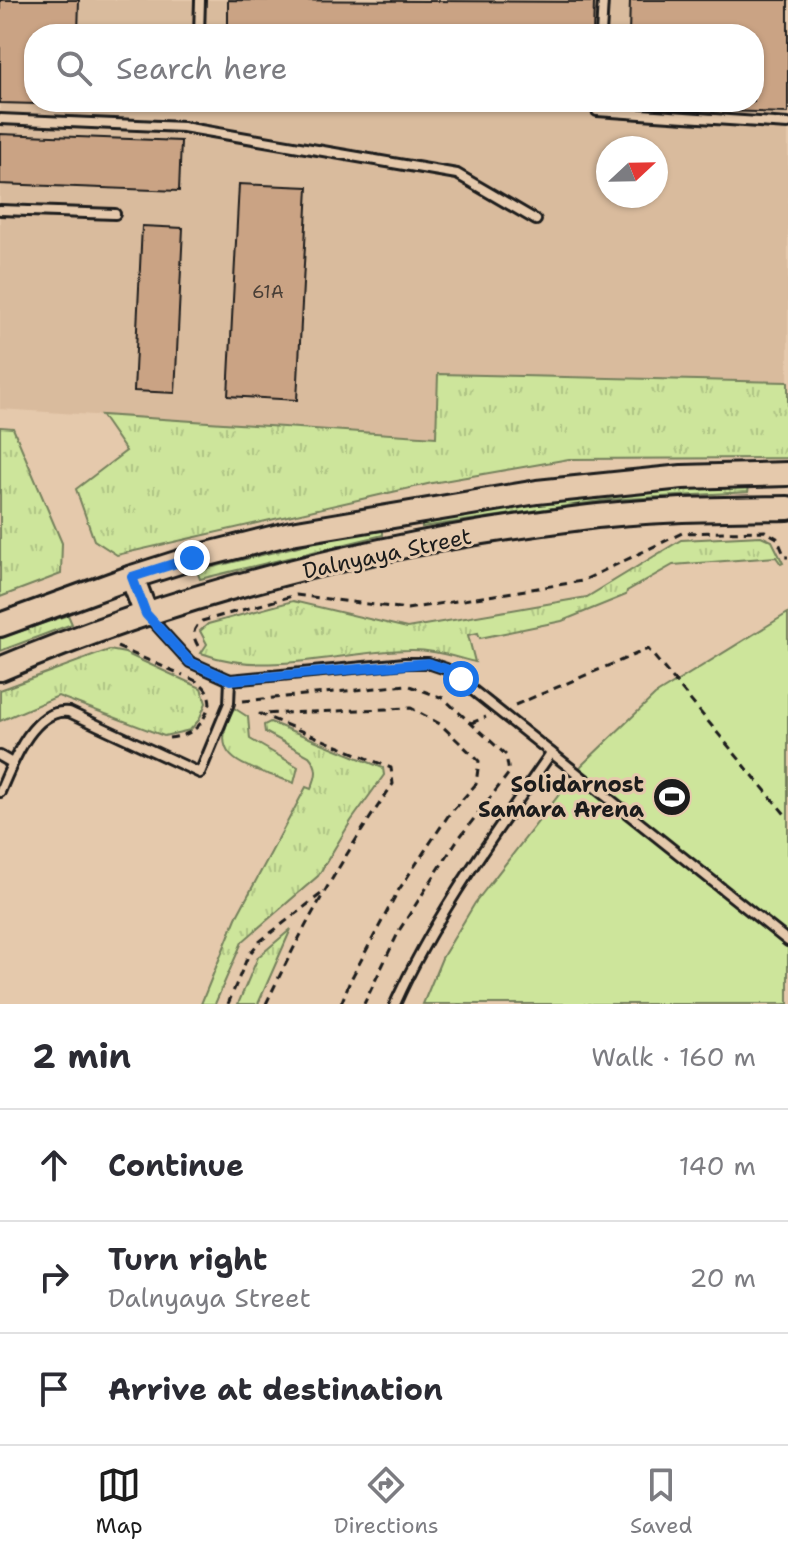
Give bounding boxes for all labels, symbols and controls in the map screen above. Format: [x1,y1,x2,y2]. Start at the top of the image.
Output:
search box [24,24,764,112]
icon: search [52,46,96,90]
text: Search here [116,48,287,89]
north arrow [596,136,668,208]
house number: 61А [252,280,284,304]
street label: Dalnyaya Street [300,521,474,586]
route end [174,540,210,576]
route start [443,661,479,697]
place label: Solidarnost Samara Arena [478,770,644,824]
sports icon: Solidarnost Samara Arena [651,776,693,818]
text: 2 min [32,1033,131,1079]
text: Walk · 160 m [591,1039,756,1074]
icon: ahead [32,1143,76,1187]
text: Continue [108,1145,244,1186]
text: 140 m [679,1148,756,1183]
text: Turn right [108,1239,267,1280]
icon: right [32,1255,76,1299]
text: 20 m [689,1260,756,1295]
text: Dalnyaya Street [108,1280,311,1315]
icon: arrive [32,1367,76,1411]
text: Arrive at destination [108,1369,443,1410]
tab: Map [96,1463,143,1540]
tab: Directions [334,1463,439,1540]
tab: Saved [630,1463,692,1540]

